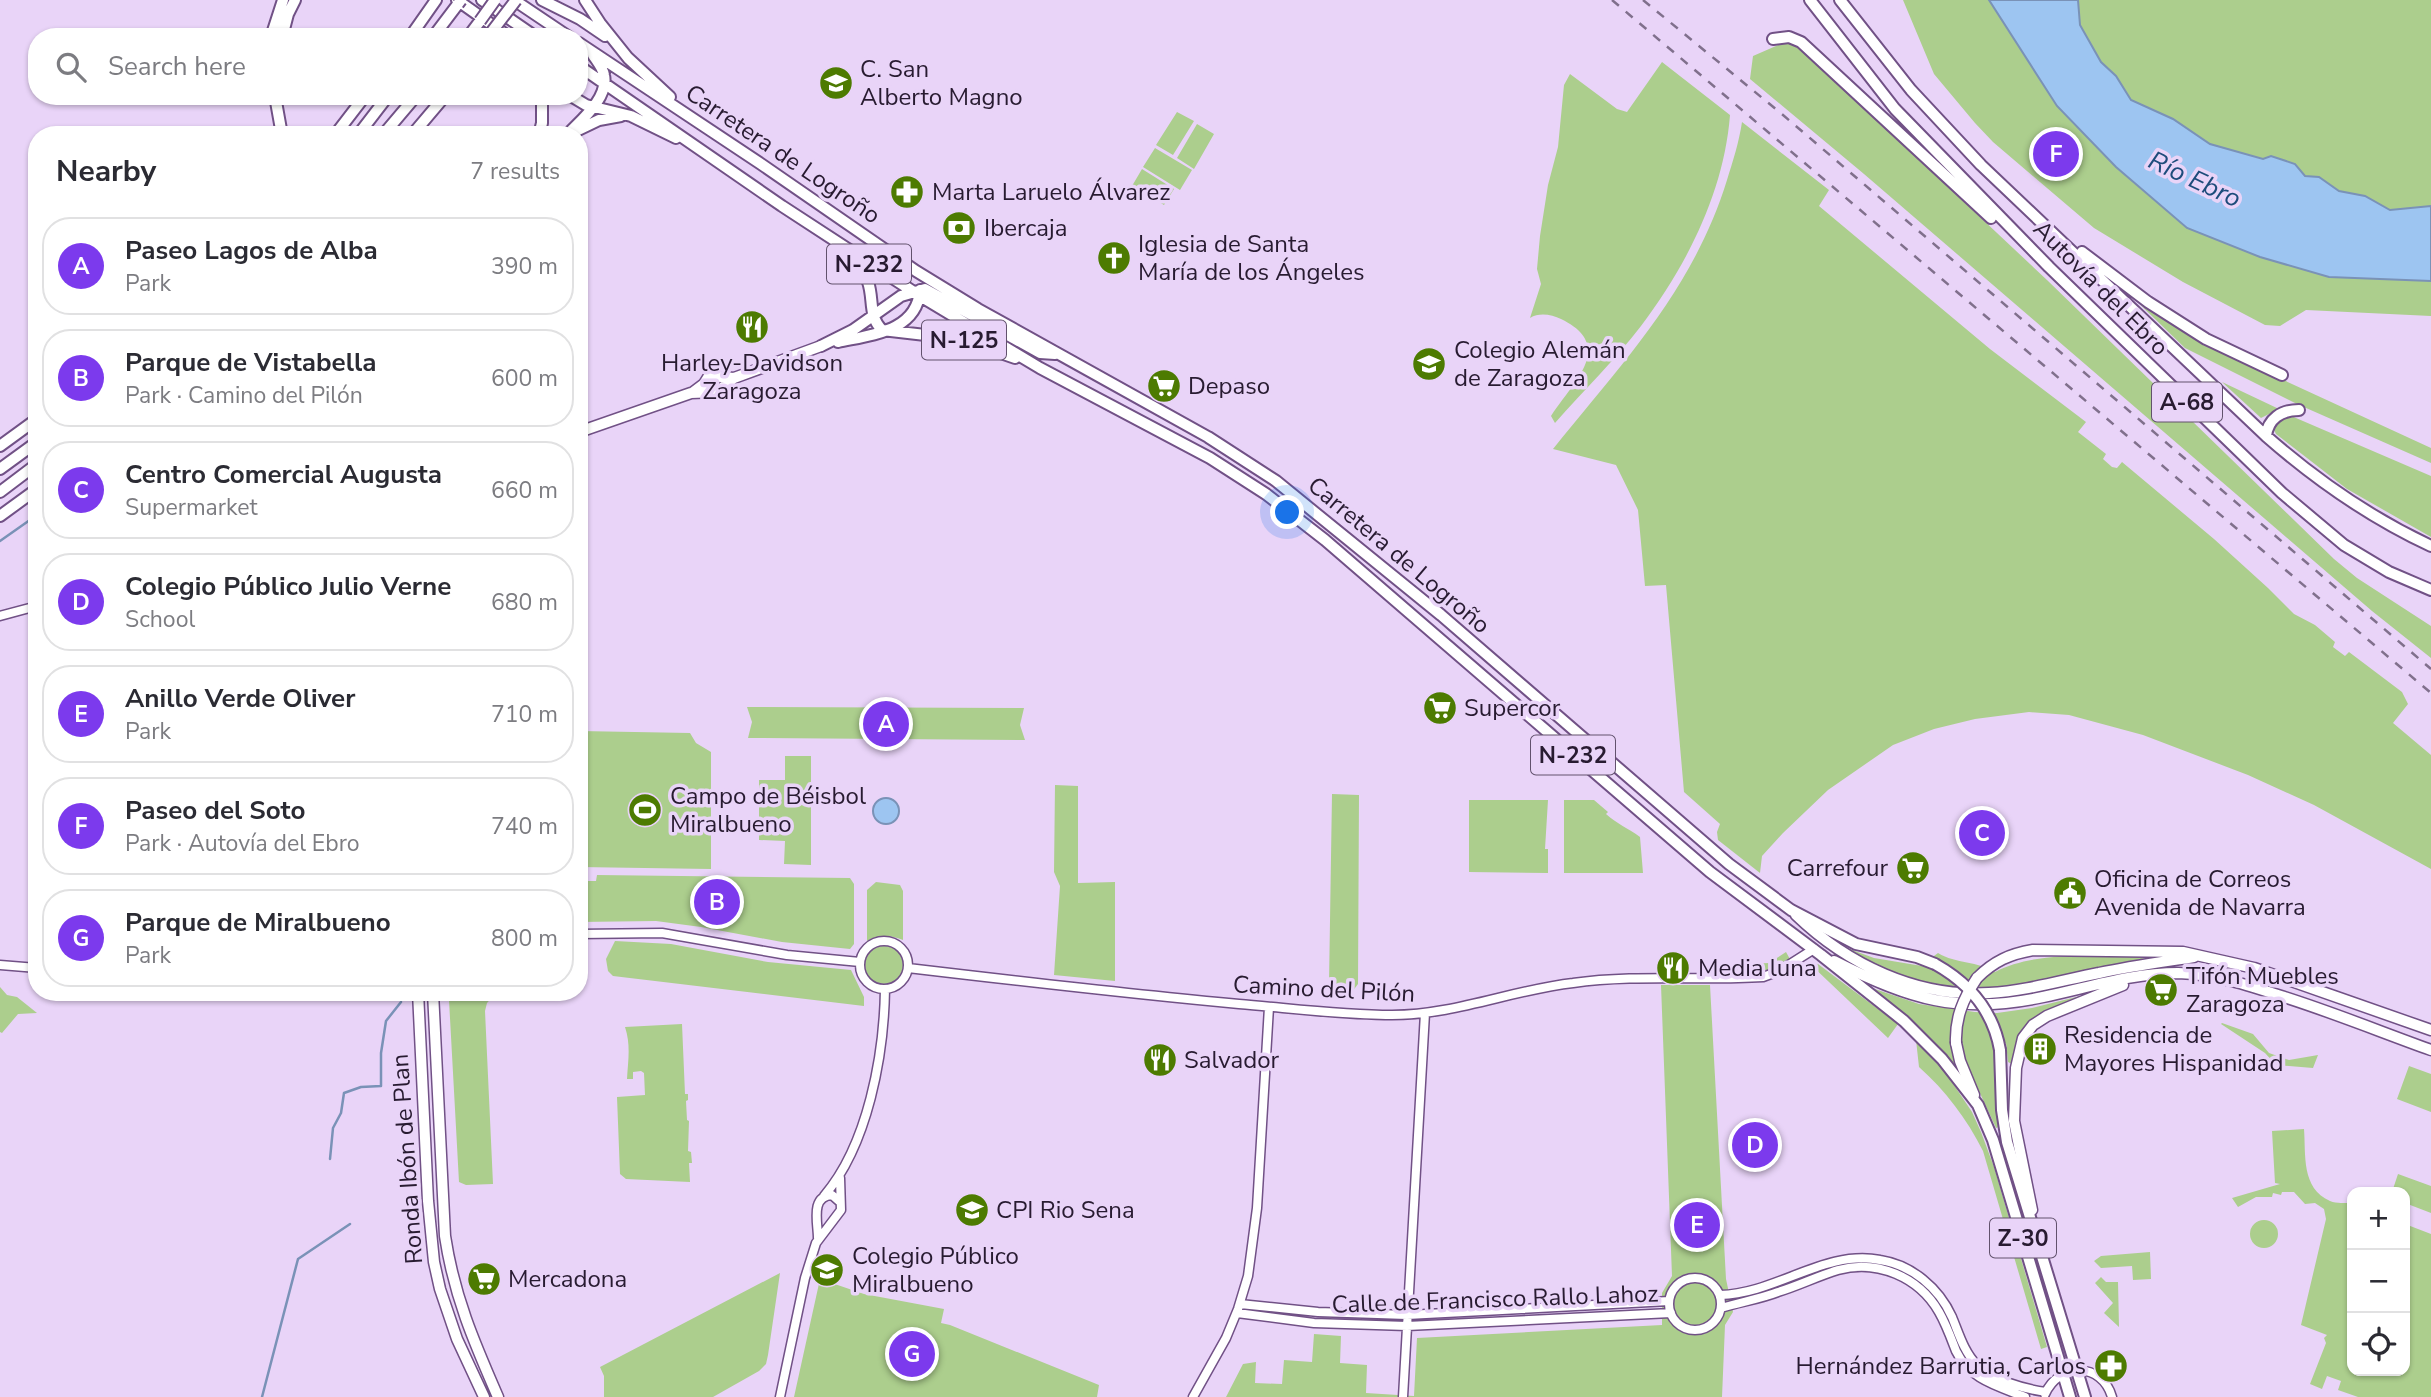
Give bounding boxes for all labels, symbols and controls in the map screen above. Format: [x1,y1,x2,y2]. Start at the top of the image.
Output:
search box [28,28,588,105]
icon: search [52,48,90,86]
text: Search here [108,49,246,84]
place label: C. San Alberto Magno [860,53,1023,113]
school or university icon: C. San Alberto Magno [817,64,855,102]
street label: Carretera de Logroño [679,77,887,231]
pin: F [2033,128,2079,180]
water label: Río Ebro [2143,143,2247,216]
text: Nearby [56,151,156,192]
text: 7 results [470,156,560,187]
pharmacy icon: Marta Laruelo Álvarez [888,173,926,211]
place label: Marta Laruelo Álvarez [932,176,1170,208]
bank icon: Ibercaja [940,209,978,247]
place label: Ibercaja [984,212,1067,244]
street label: Autovía del Ebro [2026,213,2176,363]
place label: Iglesia de Santa María de los Ángeles [1138,228,1365,288]
text: Paseo Lagos de Alba [125,233,378,268]
church icon: Iglesia de Santa María de los Ángeles [1095,239,1133,277]
road number: N-232 [827,244,911,284]
text: A [72,251,90,282]
text: 390 m [491,251,558,282]
text: Park [125,268,171,299]
restaurant icon: Harley-Davidson Zaragoza [733,308,771,346]
road number: N-125 [922,320,1006,360]
place label: Colegio Alemán de Zaragoza [1454,334,1626,394]
text: Parque de Vistabella [125,345,376,380]
school or university icon: Colegio Alemán de Zaragoza [1410,345,1448,383]
place label: Harley-Davidson Zaragoza [661,347,843,407]
text: B [73,363,89,394]
text: 600 m [491,363,558,394]
supermarket icon: Depaso [1145,367,1183,405]
place label: Depaso [1188,370,1270,402]
text: Park · Camino del Pilón [125,380,363,411]
road number: A-68 [2152,382,2222,422]
text: Centro Comercial Augusta [125,457,442,492]
street label: Carretera de Logroño [1301,469,1497,641]
text: C [73,475,89,506]
text: 660 m [491,475,558,506]
text: Supermarket [125,492,258,523]
your location [1270,495,1304,529]
text: Colegio Público Julio Verne [125,569,451,604]
text: D [72,587,90,618]
text: 680 m [491,587,558,618]
text: School [125,604,195,635]
text: Anillo Verde Oliver [125,681,355,716]
supermarket icon: Supercor [1421,689,1459,727]
place label: Supercor [1464,692,1561,724]
pin: A [863,698,909,750]
text: E [74,699,88,730]
text: 710 m [491,699,558,730]
text: Park [125,716,171,747]
road number: N-232 [1531,736,1615,775]
place label: Campo de Béisbol Miralbueno [670,780,866,840]
sports icon: Campo de Béisbol Miralbueno [626,791,664,829]
text: Paseo del Soto [125,793,305,828]
pin: C [1959,807,2005,859]
text: F [75,811,87,842]
text: 740 m [491,811,558,842]
text: Park · Autovía del Ebro [125,828,360,859]
supermarket icon: Carrefour [1894,849,1932,887]
place label: Carrefour [1787,852,1888,884]
place label: Oficina de Correos Avenida de Navarra [2094,863,2306,923]
public building icon: Oficina de Correos Avenida de Navarra [2051,874,2089,912]
pin: B [694,876,740,928]
text: Parque de Miralbueno [125,905,391,940]
text: G [73,923,89,954]
text: 800 m [491,923,558,954]
text: Park [125,940,171,971]
restaurant icon: Media luna [1654,949,1692,987]
place label: Media luna [1698,952,1817,984]
place label: Tifón Muebles Zaragoza [2186,960,2339,1020]
street label: Camino del Pilón [1232,968,1416,1010]
supermarket icon: Tifón Muebles Zaragoza [2142,971,2180,1009]
place label: Residencia de Mayores Hispanidad [2064,1019,2284,1079]
building icon: Residencia de Mayores Hispanidad [2021,1030,2059,1068]
restaurant icon: Salvador [1141,1041,1179,1079]
place label: Salvador [1184,1044,1279,1076]
street label: Ronda Ibón de Plan [384,1053,430,1265]
pin: D [1732,1119,1778,1171]
map controls [2347,1187,2410,1376]
button: + [2347,1187,2410,1250]
school or university icon: CPI Rio Sena [953,1191,991,1229]
place label: CPI Rio Sena [996,1194,1135,1226]
pin: E [1674,1199,1720,1251]
road number: Z-30 [1990,1218,2056,1258]
place label: Colegio Público Miralbueno [852,1240,1019,1300]
button: − [2347,1250,2410,1313]
school or university icon: Colegio Público Miralbueno [808,1251,846,1289]
supermarket icon: Mercadona [465,1260,503,1298]
place label: Mercadona [508,1263,627,1295]
street label: Calle de Francisco Rallo Lahoz [1331,1277,1659,1321]
button: locate [2347,1313,2410,1376]
pin: G [889,1328,935,1380]
pharmacy icon: Hernández Barrutia, Carlos [2092,1347,2130,1385]
place label: Hernández Barrutia, Carlos [1796,1350,2086,1382]

